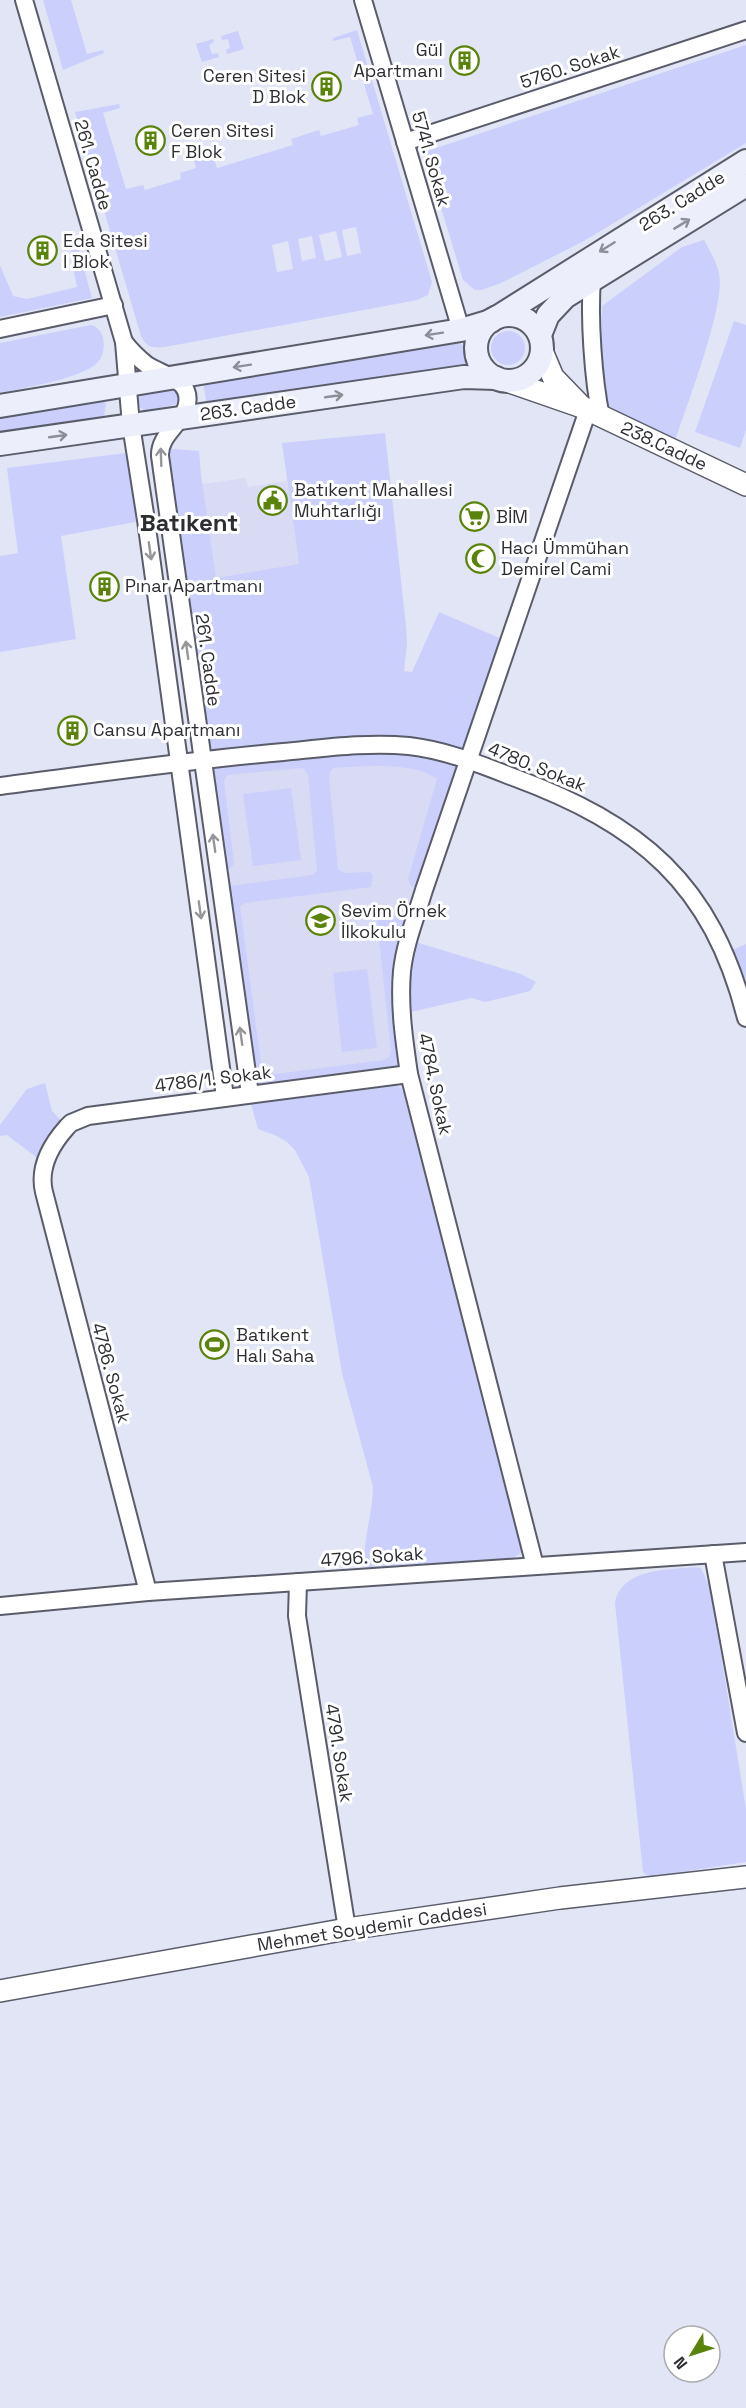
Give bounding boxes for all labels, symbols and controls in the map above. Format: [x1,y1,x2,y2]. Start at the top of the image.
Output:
place label: Gül Apartmanı [353,38,443,82]
street label: 5760. Sokak [517,40,623,93]
building icon: Gül Apartmanı [448,44,480,76]
place label: Ceren Sitesi D Blok [203,64,306,108]
building icon: Ceren Sitesi D Blok [311,70,343,102]
street label: 5741. Sokak [407,108,456,210]
street label: 261. Cadde [70,117,117,213]
place label: Ceren Sitesi F Blok [171,119,274,163]
building icon: Ceren Sitesi F Blok [134,125,166,157]
street label: 263. Cadde [635,165,729,236]
one-way arrow [673,218,690,230]
place label: Eda Sitesi I Blok [63,229,148,273]
building icon: Eda Sitesi I Blok [26,235,58,267]
one-way arrow [599,242,616,254]
one-way arrow [425,329,445,340]
one-way arrow [233,360,252,371]
street label: 263. Cadde [198,389,297,426]
one-way arrow [324,390,343,401]
street label: 238.Cadde [617,416,711,476]
one-way arrow [47,430,67,441]
one-way arrow [156,448,167,467]
place label: Batıkent Mahallesi Muhtarlığı [294,478,453,522]
public building icon: Batıkent Mahallesi Muhtarlığı [257,484,289,516]
supermarket icon: BİM [459,501,491,533]
place label: BİM [496,505,528,528]
district label: Batıkent [140,507,238,538]
place label: Hacı Ümmühan Demirel Cami [501,536,629,580]
one-way arrow [145,540,156,560]
mosque icon: Hacı Ümmühan Demirel Cami [464,542,496,574]
building icon: Pınar Apartmanı [88,570,120,602]
place label: Pınar Apartmanı [125,574,262,597]
street label: 261. Cadde [191,612,226,708]
one-way arrow [182,641,193,660]
building icon: Cansu Apartmanı [56,714,88,746]
place label: Cansu Apartmanı [93,718,240,741]
street label: 4780. Sokak [485,736,590,797]
one-way arrow [209,834,220,854]
place label: Sevim Örnek İlkokulu [341,899,447,943]
one-way arrow [194,900,205,920]
school or university icon: Sevim Örnek İlkokulu [304,905,336,937]
one-way arrow [236,1027,247,1047]
street label: 4784. Sokak [413,1031,458,1137]
street label: 4786/1. Sokak [153,1060,273,1097]
street label: 4786. Sokak [87,1320,136,1426]
place label: Batıkent Halı Saha [236,1323,314,1367]
sports icon: Batıkent Halı Saha [199,1329,231,1361]
street label: 4796. Sokak [320,1541,424,1572]
street label: 4791. Sokak [320,1702,359,1804]
street label: Mehmet Soydemir Caddesi [256,1897,488,1956]
north arrow [662,2324,722,2384]
text: N [669,2352,692,2374]

